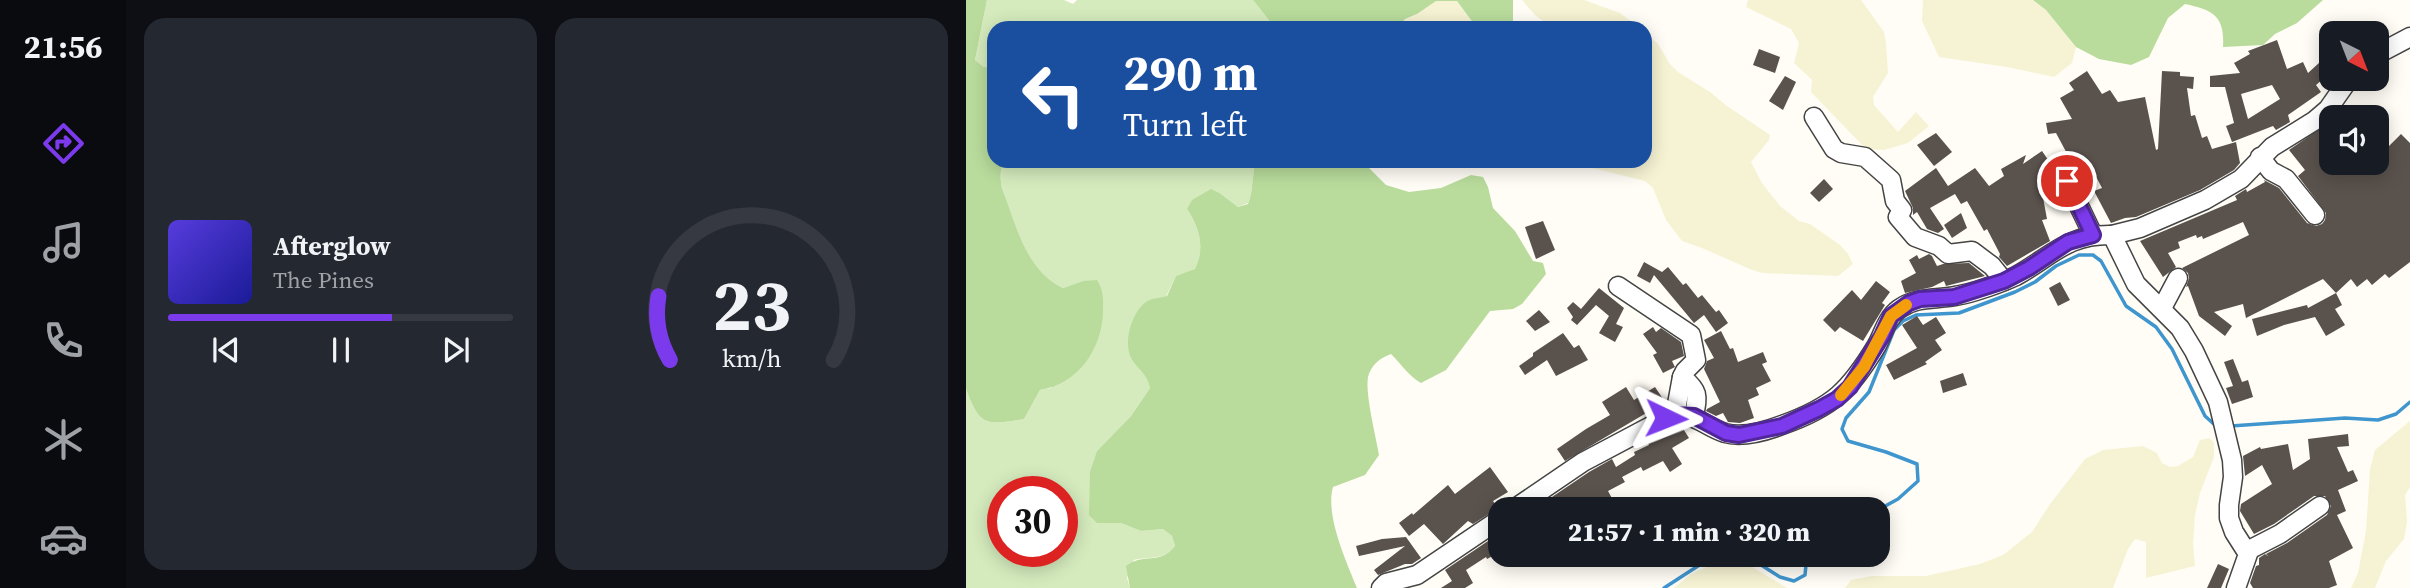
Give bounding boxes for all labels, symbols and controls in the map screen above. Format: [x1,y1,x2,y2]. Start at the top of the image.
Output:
north arrow [2319,21,2389,91]
map controls [2319,21,2389,175]
text: 21:56 [24,25,102,69]
text: 290 m [1123,39,1258,106]
icon: left [1008,49,1099,140]
text: Turn left [1123,103,1247,147]
button: sound [2319,105,2389,175]
icon: directions [39,119,88,168]
pin [2037,151,2097,211]
icon: arrive [2048,162,2086,200]
icon: music [39,218,88,267]
text: Afterglow [273,228,391,264]
text: 23 [712,255,791,354]
text: The Pines [273,264,374,296]
icon: phone [39,316,88,365]
icon: previous [207,331,245,369]
icon: pause [322,331,360,369]
icon: next [437,331,475,369]
text: km/h [722,341,781,375]
position arrow [1629,381,1703,455]
icon: climate [39,415,88,464]
speed limit sign: 30 [987,476,1078,567]
icon: car [39,514,88,563]
text: 21:57 · 1 min · 320 m [1568,514,1810,550]

